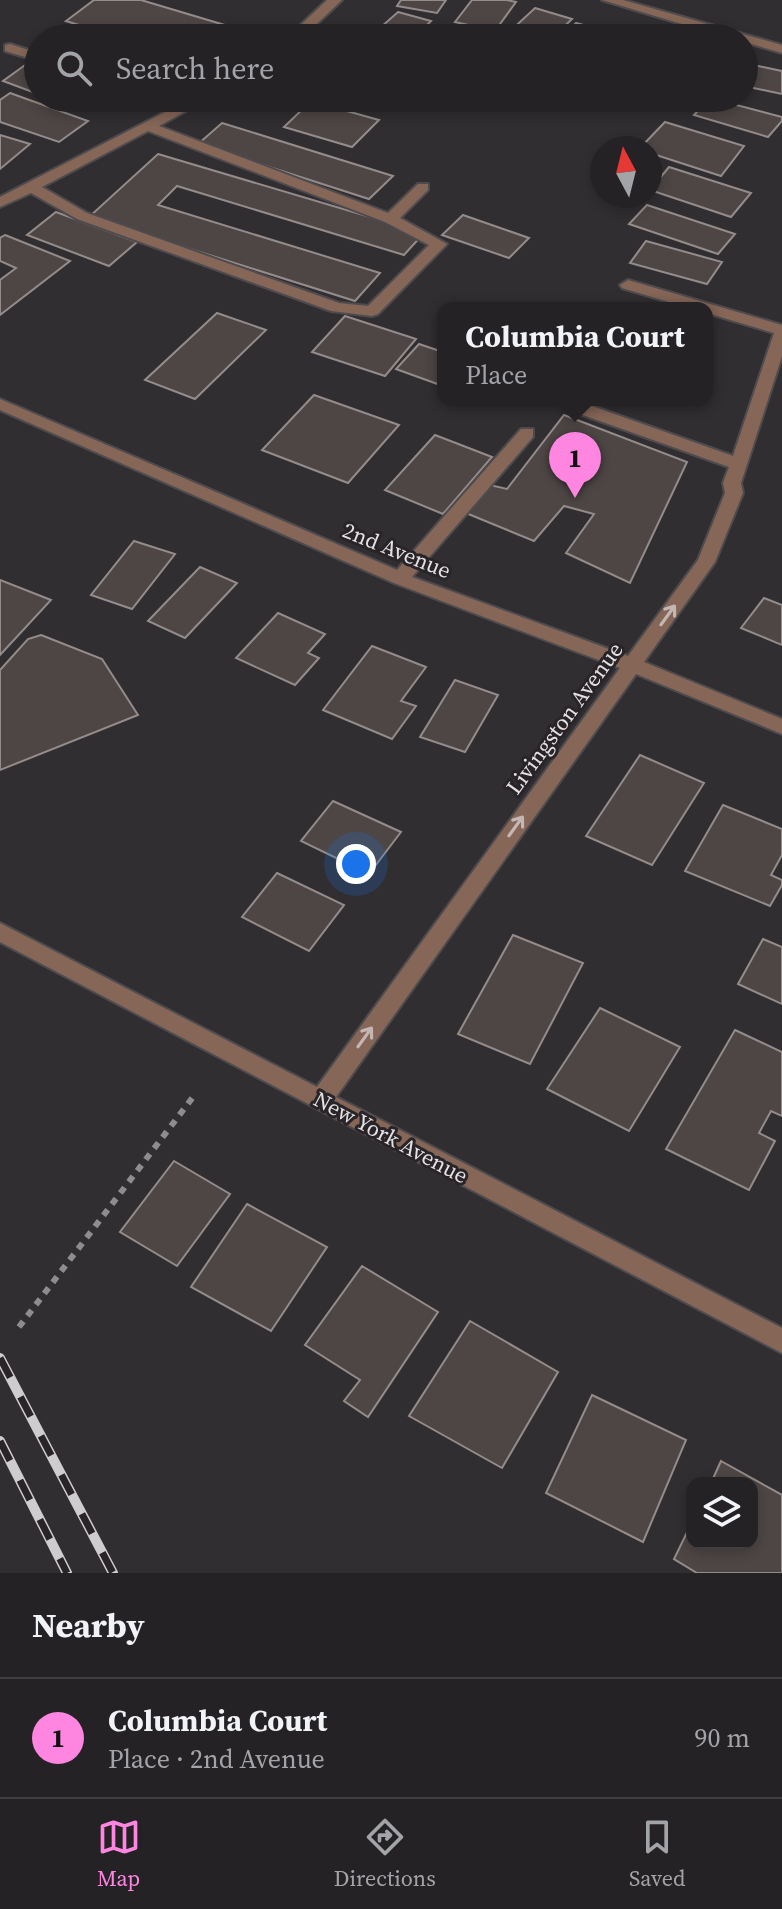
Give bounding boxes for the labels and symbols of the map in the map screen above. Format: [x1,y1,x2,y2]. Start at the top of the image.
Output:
north arrow [590,136,662,208]
pin: 1 [549,432,601,498]
street label: 2nd Avenue [338,515,456,585]
one-way arrow [660,604,676,626]
street label: Livingston Avenue [499,636,629,800]
one-way arrow [508,815,525,837]
your location [336,844,376,884]
one-way arrow [357,1027,373,1049]
street label: New York Avenue [309,1084,473,1190]

